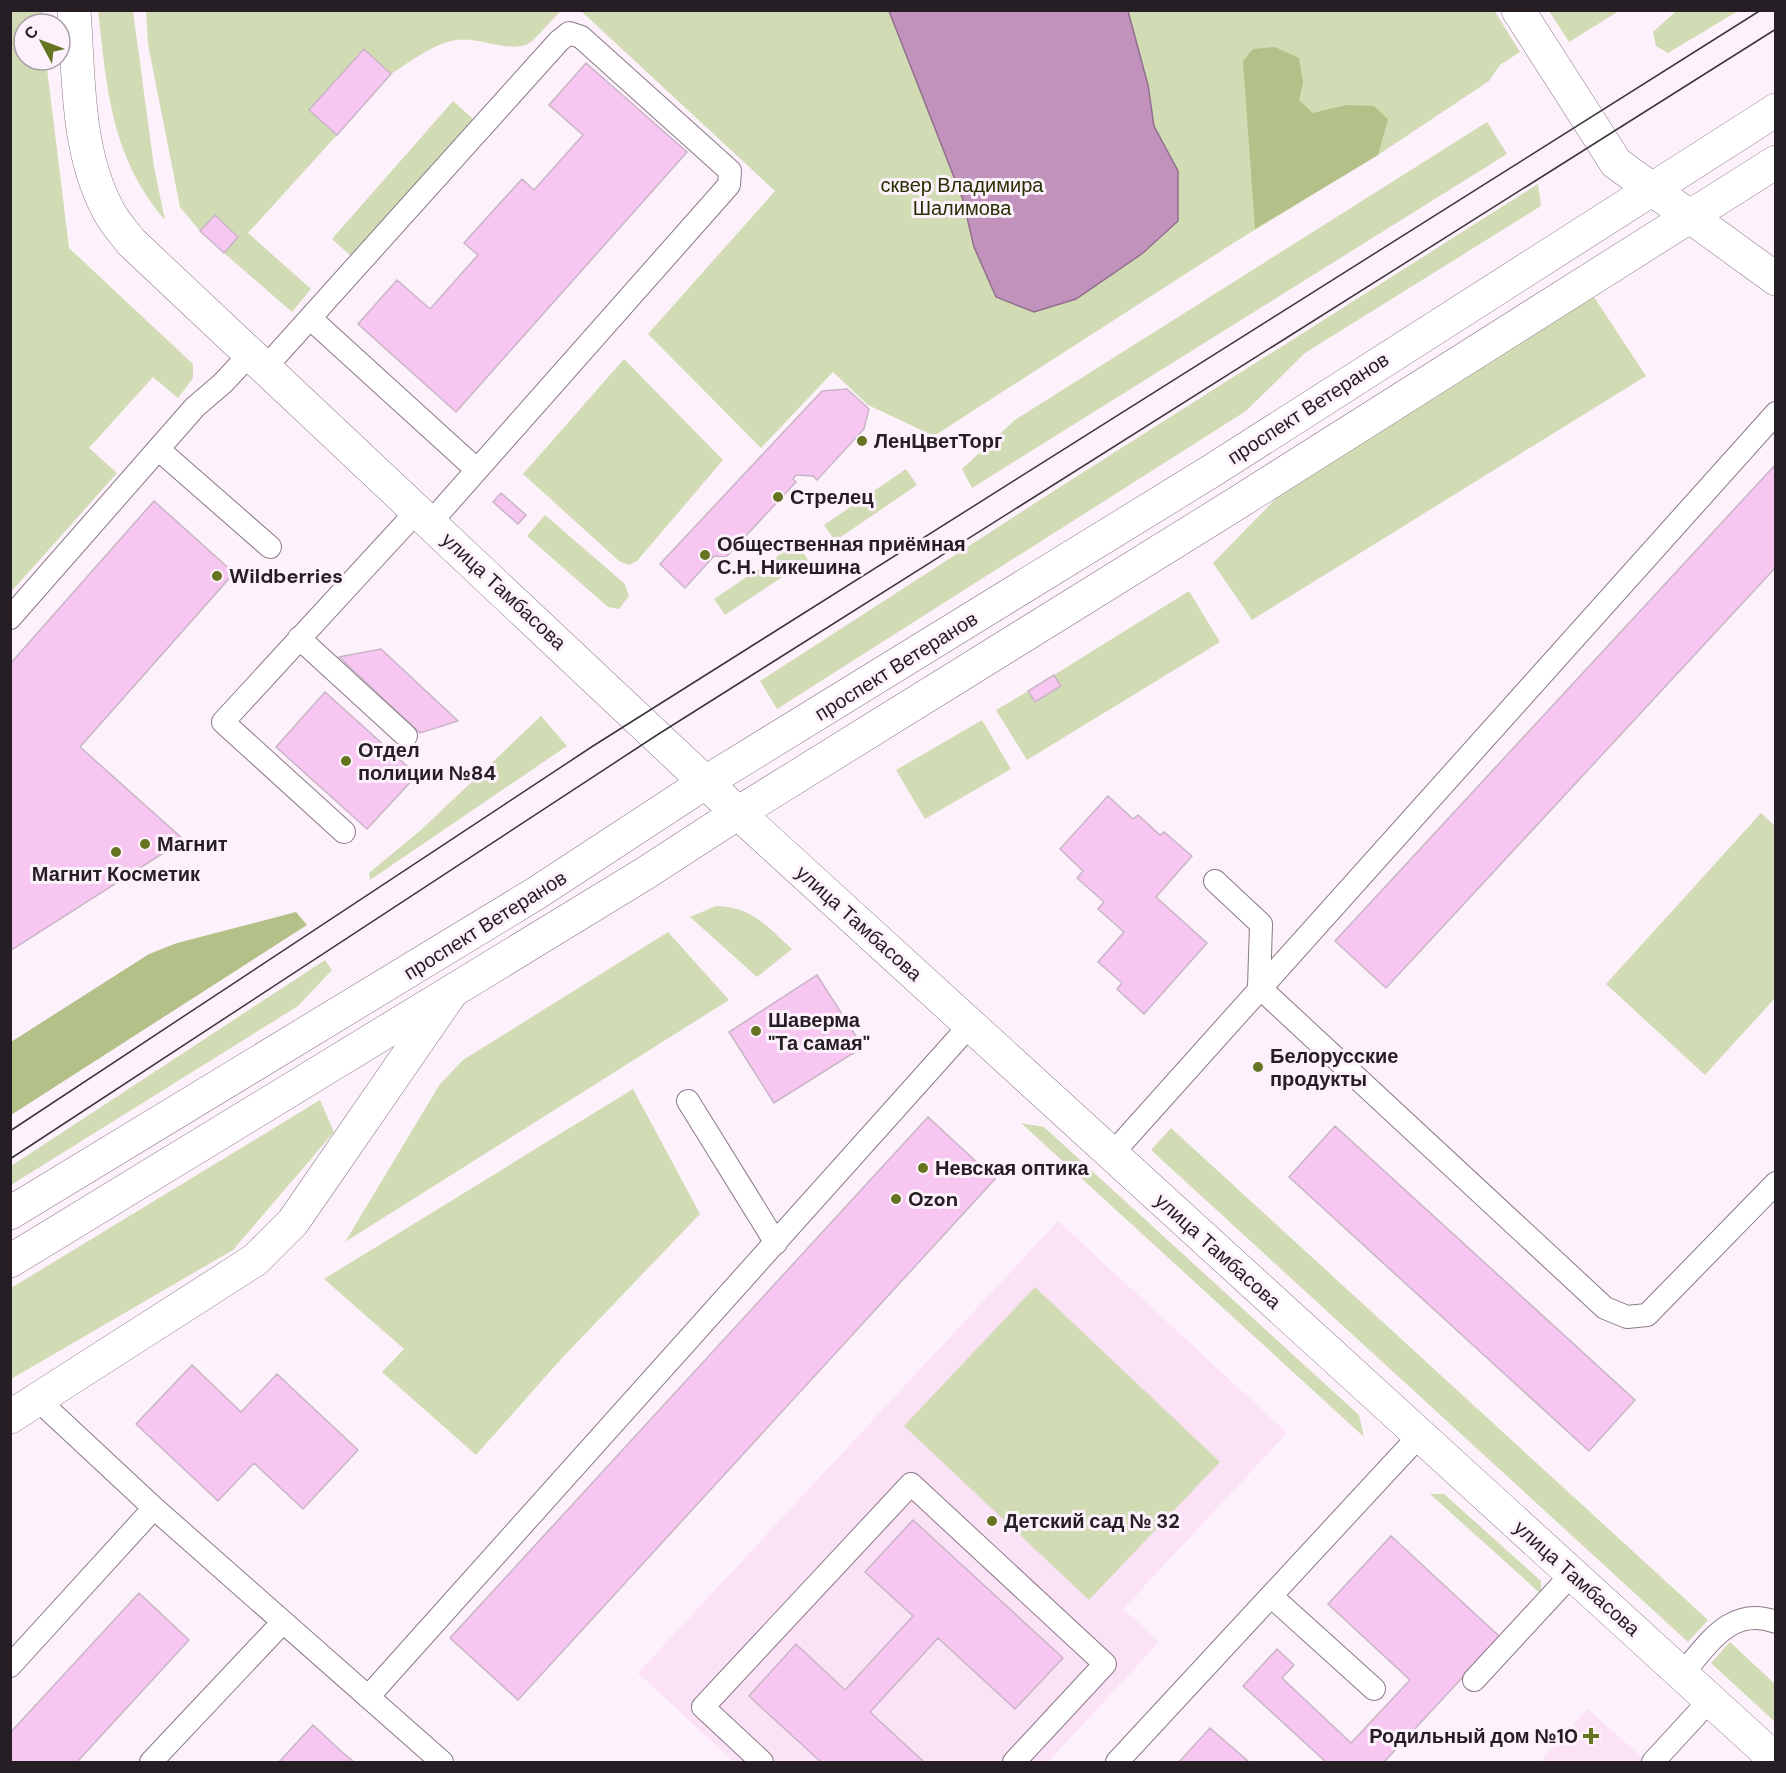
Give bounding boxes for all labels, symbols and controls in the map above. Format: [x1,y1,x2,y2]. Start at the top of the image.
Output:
north arrow [12,12,72,72]
text: С [19,21,43,44]
park label: сквер Владимира Шалимова [881,172,1044,221]
street label: проспект Ветеранов [1222,346,1394,470]
place label: ЛенЦветТорг [874,428,1002,454]
marker: ЛенЦветТорг [855,434,869,448]
place label: Стрелец [790,484,874,510]
marker: Стрелец [771,490,785,504]
street label: улица Тамбасова [436,527,572,656]
place label: Общественная приёмная С.Н. Никешина [717,531,966,580]
marker: Общественная приёмная С.Н. Никешина [698,548,712,562]
place label: Wildberries [229,563,343,589]
marker: Wildberries [210,569,224,583]
street label: проспект Ветеранов [810,605,982,727]
place label: Отдел полиции №84 [358,737,496,786]
marker: Отдел полиции №84 [339,754,353,768]
place label: Магнит [157,831,228,857]
marker: Магнит [138,837,152,851]
marker: Магнит Косметик [109,845,123,859]
street label: улица Тамбасова [790,859,928,987]
place label: Магнит Косметик [32,861,201,887]
street label: проспект Ветеранов [399,864,571,986]
place label: Шаверма "Та самая" [768,1007,870,1056]
marker: Шаверма "Та самая" [749,1024,763,1038]
place label: Белорусские продукты [1270,1043,1398,1092]
marker: Белорусские продукты [1251,1060,1265,1074]
place label: Невская оптика [935,1155,1089,1181]
marker: Невская оптика [916,1161,930,1175]
place label: Ozon [908,1186,958,1212]
street label: улица Тамбасова [1149,1187,1287,1315]
marker: Ozon [889,1192,903,1206]
place label: Детский сад № 32 [1004,1508,1180,1534]
marker: Детский сад № 32 [985,1514,999,1528]
street label: улица Тамбасова [1508,1514,1646,1642]
place label: Родильный дом №10 [1369,1723,1578,1749]
marker: Родильный дом №10 [1582,1727,1600,1745]

